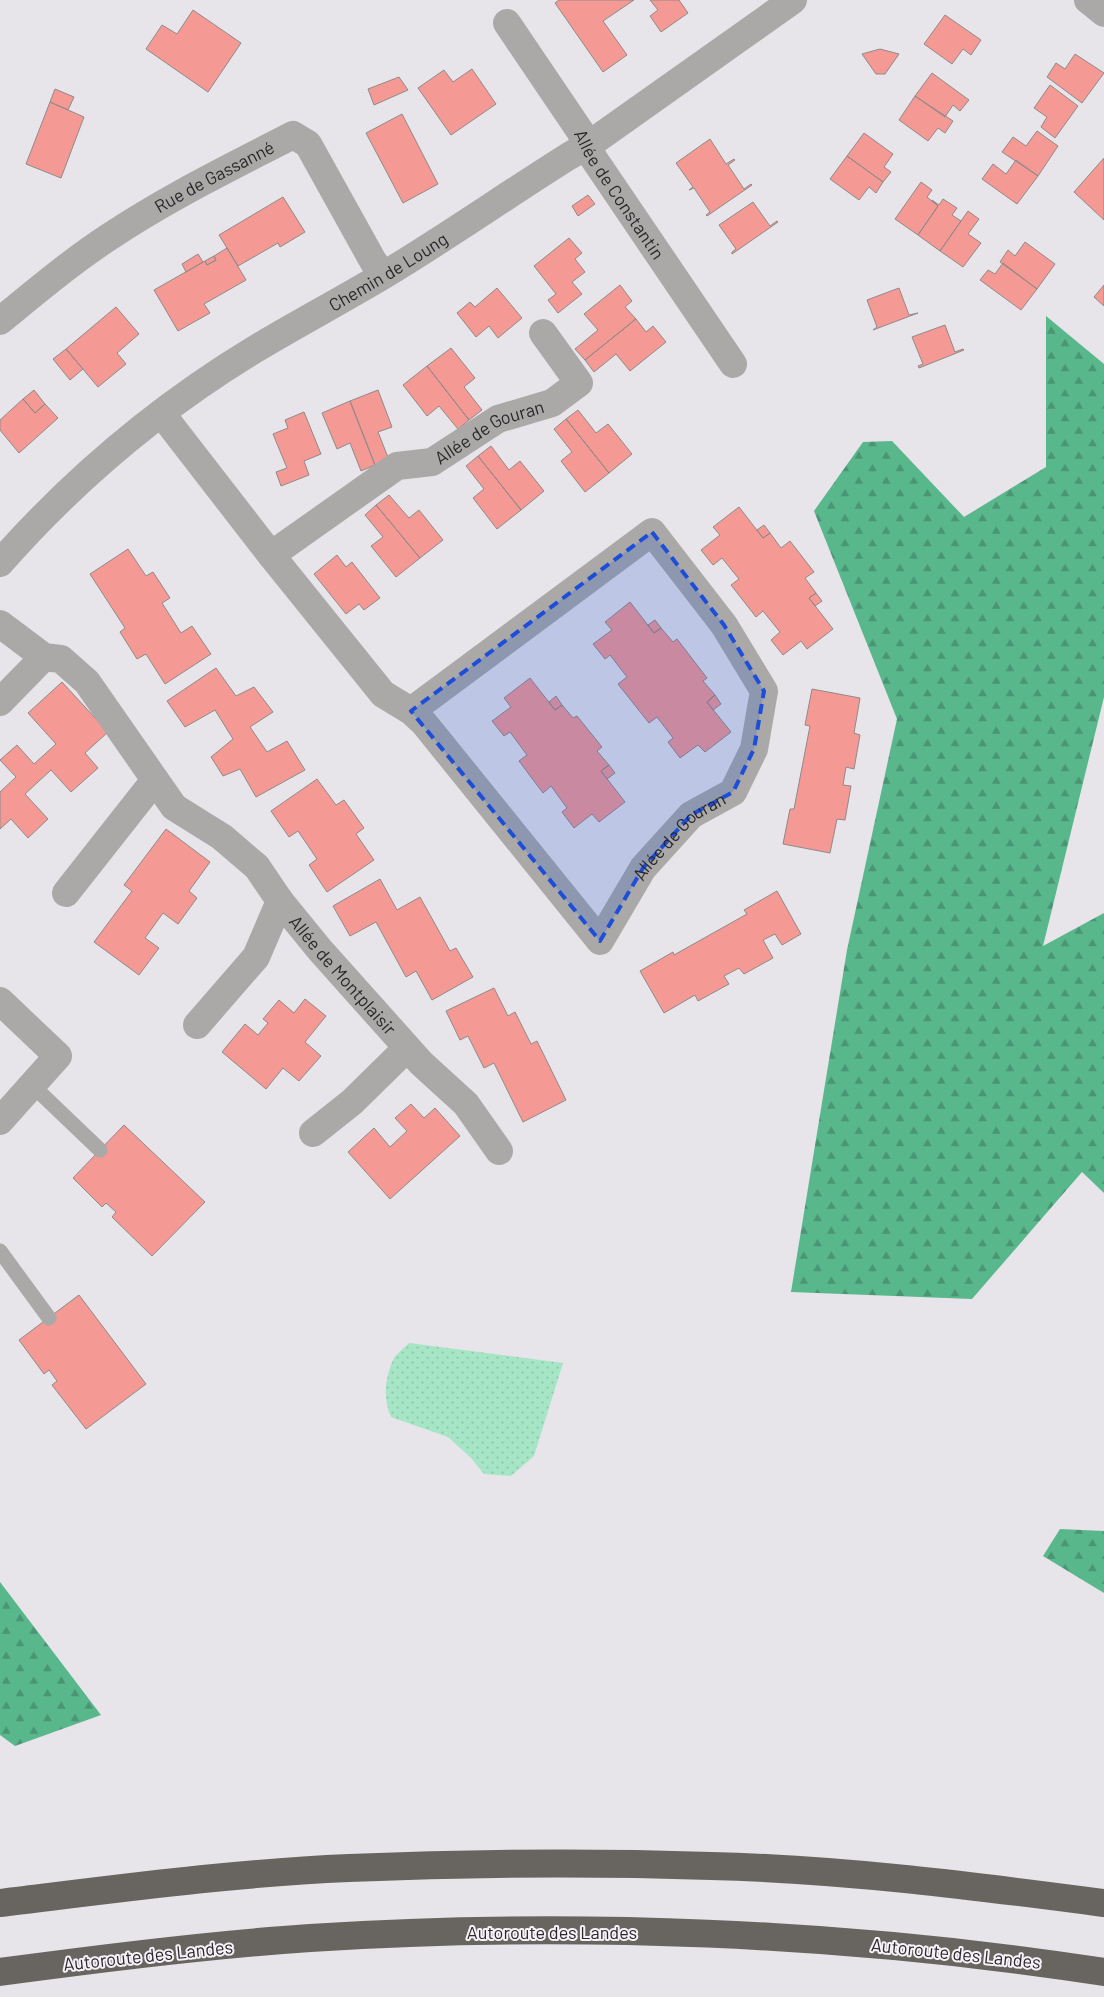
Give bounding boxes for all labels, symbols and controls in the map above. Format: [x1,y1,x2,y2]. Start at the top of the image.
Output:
street label: Allée de Constantin [570,126,670,263]
street label: Rue de Gassanné [150,136,278,217]
street label: Chemin de Loung [325,227,452,316]
street label: Allée de Gouran [430,395,546,468]
street label: Allée de Gouran [627,787,729,884]
street label: Allée de Montplaisir [285,911,402,1039]
street label: Autoroute des Landes [467,1921,637,1943]
street label: Autoroute des Landes [870,1933,1042,1973]
street label: Autoroute des Landes [62,1935,234,1975]

